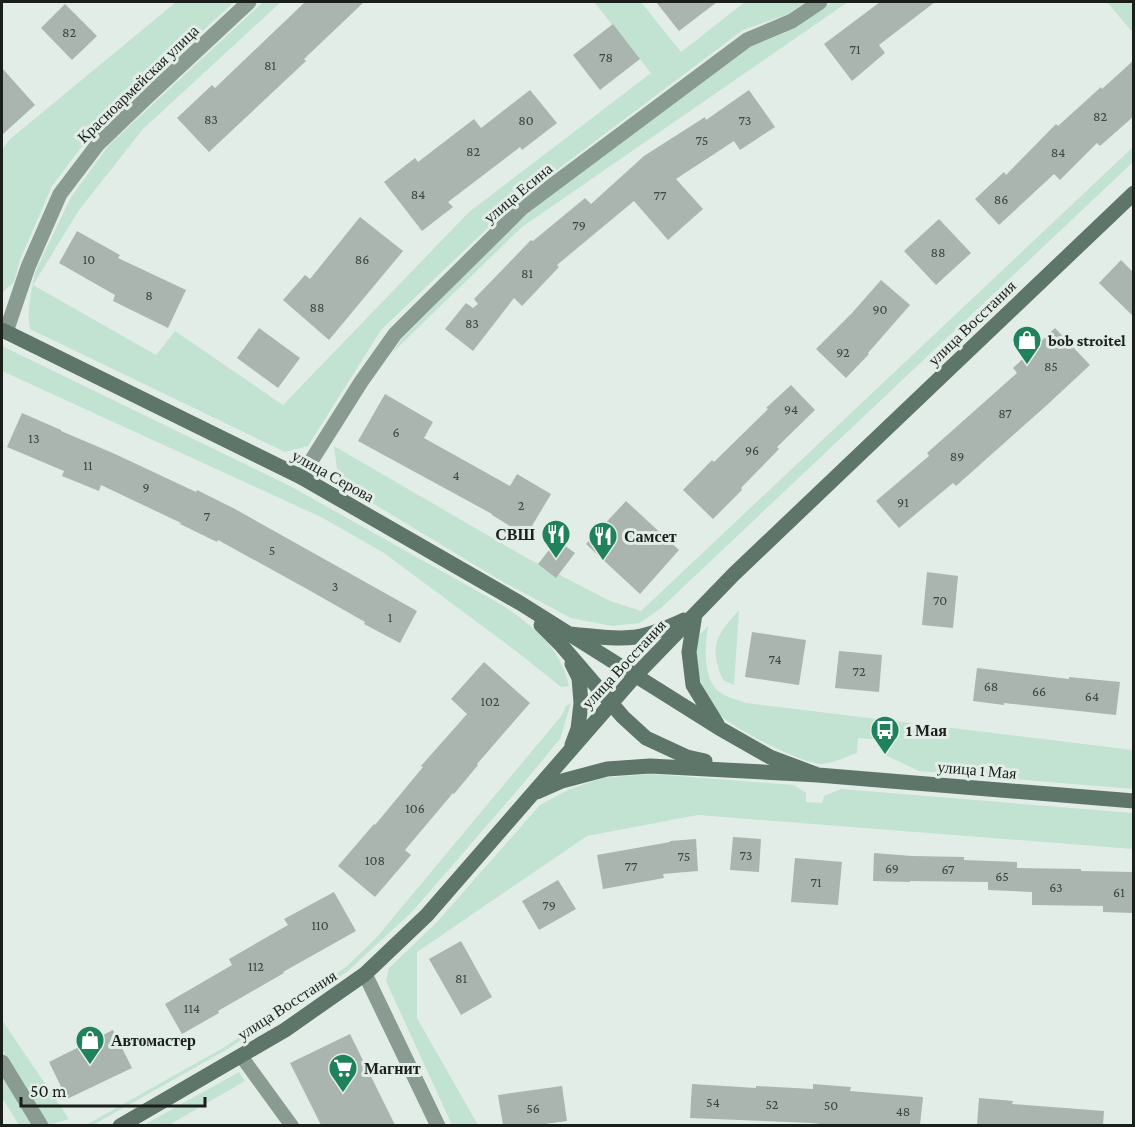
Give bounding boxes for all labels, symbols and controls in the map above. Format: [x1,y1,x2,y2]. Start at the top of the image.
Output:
street label: Красноармейская улица [74,22,203,147]
house number: 82 [62,24,76,40]
house number: 71 [849,41,861,57]
house number: 78 [599,49,613,65]
house number: 81 [264,57,276,73]
house number: 82 [1093,108,1107,124]
house number: 83 [204,111,218,127]
house number: 80 [518,112,534,128]
house number: 73 [739,112,751,128]
house number: 75 [696,132,708,148]
house number: 82 [466,143,480,159]
house number: 84 [1051,144,1065,160]
street label: улица Есина [481,160,556,227]
house number: 84 [411,186,425,202]
house number: 77 [654,187,667,203]
house number: 86 [994,191,1008,207]
house number: 79 [572,217,586,233]
house number: 88 [930,244,946,260]
house number: 10 [83,251,95,267]
house number: 86 [355,251,369,267]
house number: 81 [521,265,533,281]
street label: улица Восстания [925,277,1020,370]
house number: 8 [145,287,153,303]
house number: 88 [309,299,325,315]
house number: 90 [872,301,888,317]
house number: 83 [465,315,479,331]
shop icon: bob stroitel [1011,324,1043,366]
place label: bob stroitel [1047,332,1126,349]
house number: 92 [836,344,850,360]
house number: 85 [1044,358,1058,374]
house number: 94 [784,401,798,417]
house number: 87 [998,405,1012,421]
house number: 6 [392,424,400,440]
house number: 13 [28,430,40,446]
house number: 96 [745,442,759,458]
street label: улица Серова [289,447,377,506]
house number: 89 [950,448,964,464]
house number: 11 [83,457,93,473]
house number: 4 [452,467,460,483]
house number: 9 [142,479,150,495]
house number: 91 [897,494,909,510]
house number: 2 [518,497,525,513]
house number: 7 [204,508,211,524]
restaurant icon: СВШ [540,518,572,560]
restaurant icon: Самсет [587,520,619,562]
place label: СВШ [495,526,535,543]
place label: Самсет [624,528,677,545]
house number: 5 [269,542,275,558]
house number: 3 [332,578,338,594]
house number: 70 [933,592,947,608]
house number: 1 [388,609,393,625]
street label: улица Восстания [579,616,670,712]
house number: 74 [768,651,782,667]
house number: 72 [852,663,866,679]
house number: 68 [984,678,998,694]
house number: 66 [1032,683,1046,699]
house number: 64 [1085,688,1099,704]
house number: 102 [480,693,500,709]
bus stop icon: 1 Мая [869,714,901,756]
place label: 1 Мая [906,722,947,739]
street label: улица 1 Мая [937,758,1018,783]
house number: 106 [405,800,425,816]
house number: 73 [740,847,752,863]
house number: 75 [678,848,690,864]
house number: 108 [365,852,385,868]
house number: 77 [625,858,638,874]
house number: 69 [885,860,899,876]
house number: 67 [941,861,955,877]
house number: 65 [995,868,1009,884]
house number: 71 [810,874,822,890]
house number: 63 [1049,879,1063,895]
house number: 61 [1113,884,1125,900]
house number: 79 [542,897,556,913]
house number: 110 [311,917,329,933]
house number: 112 [248,958,264,974]
street label: улица Восстания [234,966,341,1044]
house number: 81 [455,970,467,986]
house number: 114 [184,1000,200,1016]
shop icon: Автомастер [74,1024,106,1066]
place label: Автомастер [111,1032,196,1050]
supermarket icon: Магнит [327,1052,359,1094]
place label: Магнит [364,1060,421,1077]
scale bar [21,1070,206,1108]
text: 50 m [30,1081,67,1101]
house number: 54 [706,1094,720,1110]
house number: 52 [766,1096,779,1112]
house number: 50 [824,1097,838,1113]
house number: 56 [526,1100,540,1116]
house number: 48 [896,1103,910,1119]

